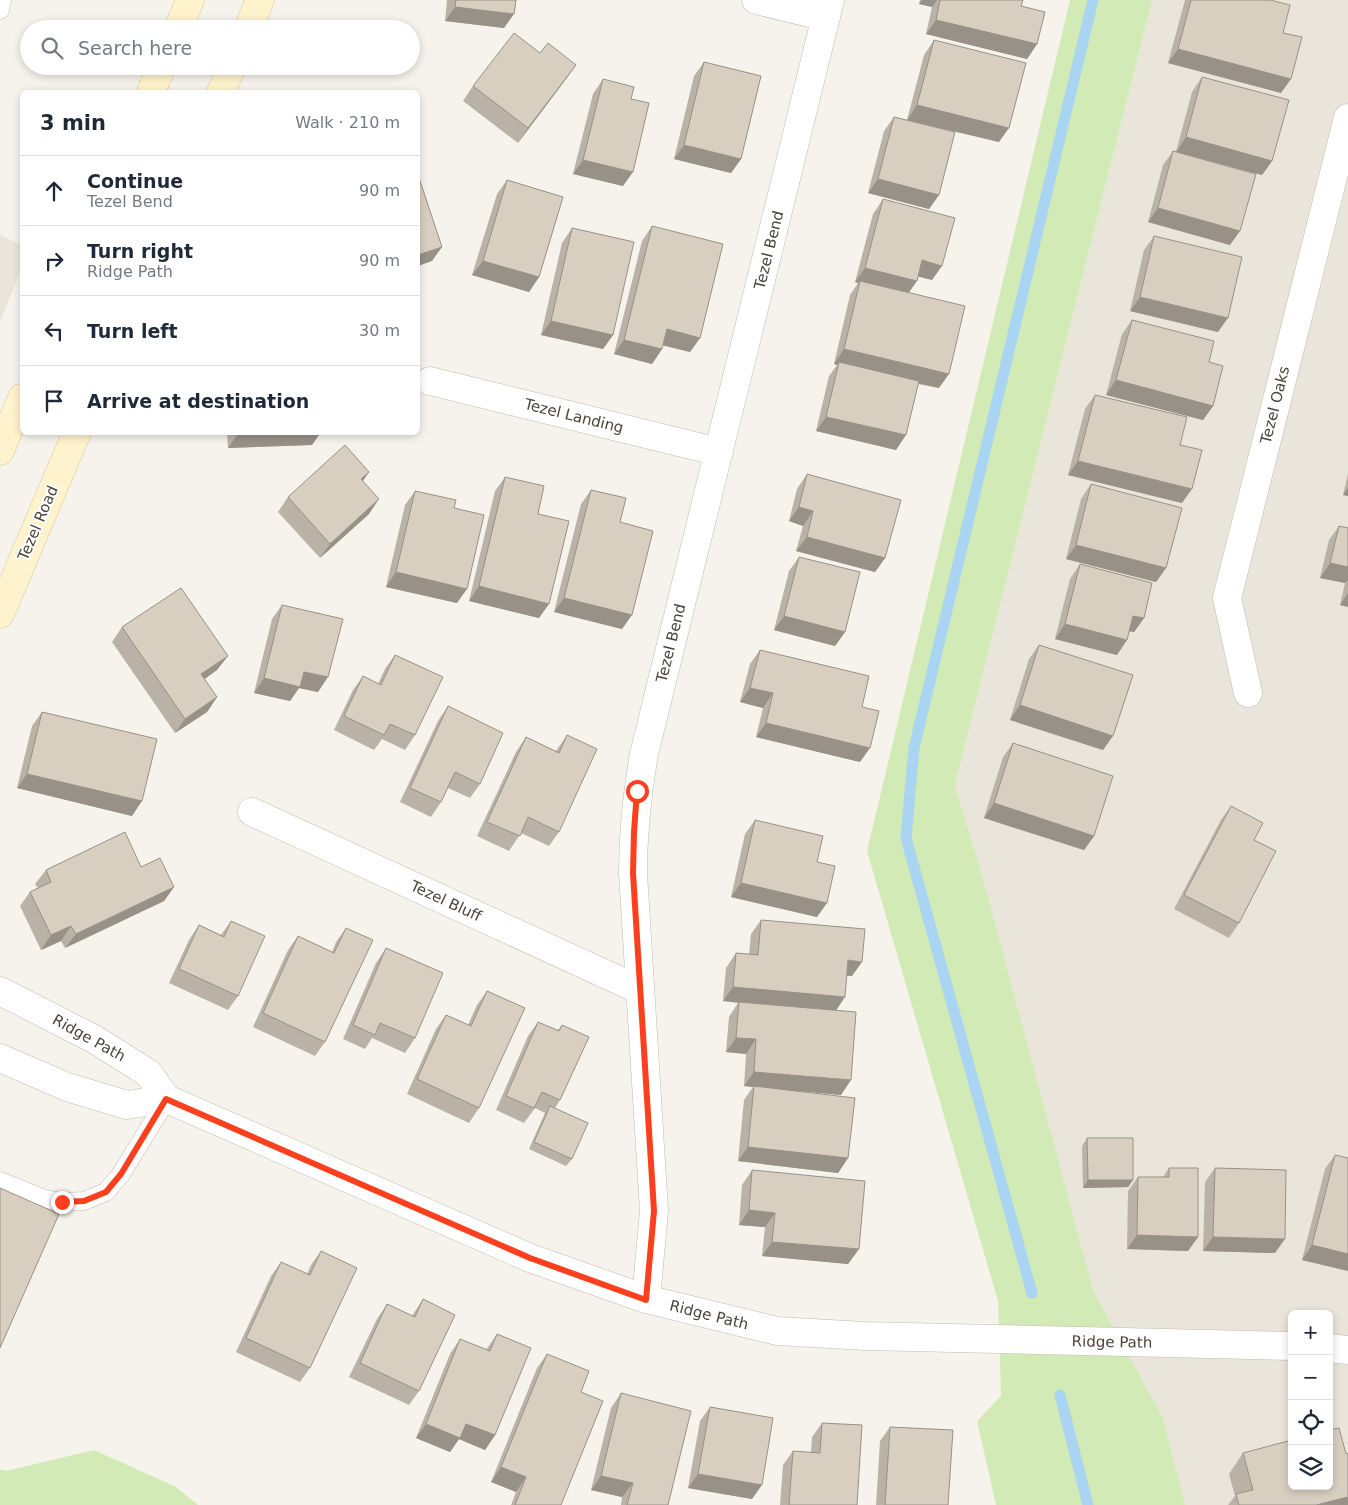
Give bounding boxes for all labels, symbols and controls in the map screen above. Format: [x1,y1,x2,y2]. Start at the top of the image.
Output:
search box [20,20,420,75]
icon: search [38,34,66,62]
text: Search here [78,37,192,59]
text: 3 min [40,111,106,135]
text: Walk · 210 m [295,113,400,132]
text: Continue [87,170,183,192]
icon: ahead [40,177,68,205]
text: 90 m [359,181,400,200]
text: Tezel Bend [87,192,173,211]
street label: Tezel Bend [750,209,787,292]
text: Turn right [87,240,193,262]
icon: right [40,247,68,275]
text: 90 m [359,251,400,270]
text: Ridge Path [87,262,173,281]
icon: left [40,317,68,345]
text: Turn left [87,320,178,342]
text: 30 m [359,321,400,340]
street label: Tezel Oaks [1256,364,1293,447]
icon: arrive [40,387,68,415]
text: Arrive at destination [87,390,309,412]
street label: Tezel Landing [522,395,625,437]
street label: Tezel Road [14,483,62,564]
street label: Tezel Bend [652,602,689,685]
route start [626,780,649,803]
street label: Tezel Bluff [407,876,485,926]
street label: Ridge Path [49,1011,129,1065]
route end [51,1191,74,1214]
street label: Ridge Path [668,1297,750,1333]
map controls [1288,1310,1333,1490]
button: + [1288,1310,1333,1355]
street label: Ridge Path [1072,1332,1152,1352]
button: − [1288,1355,1333,1400]
button: locate [1288,1400,1333,1445]
button: layers [1288,1445,1333,1490]

